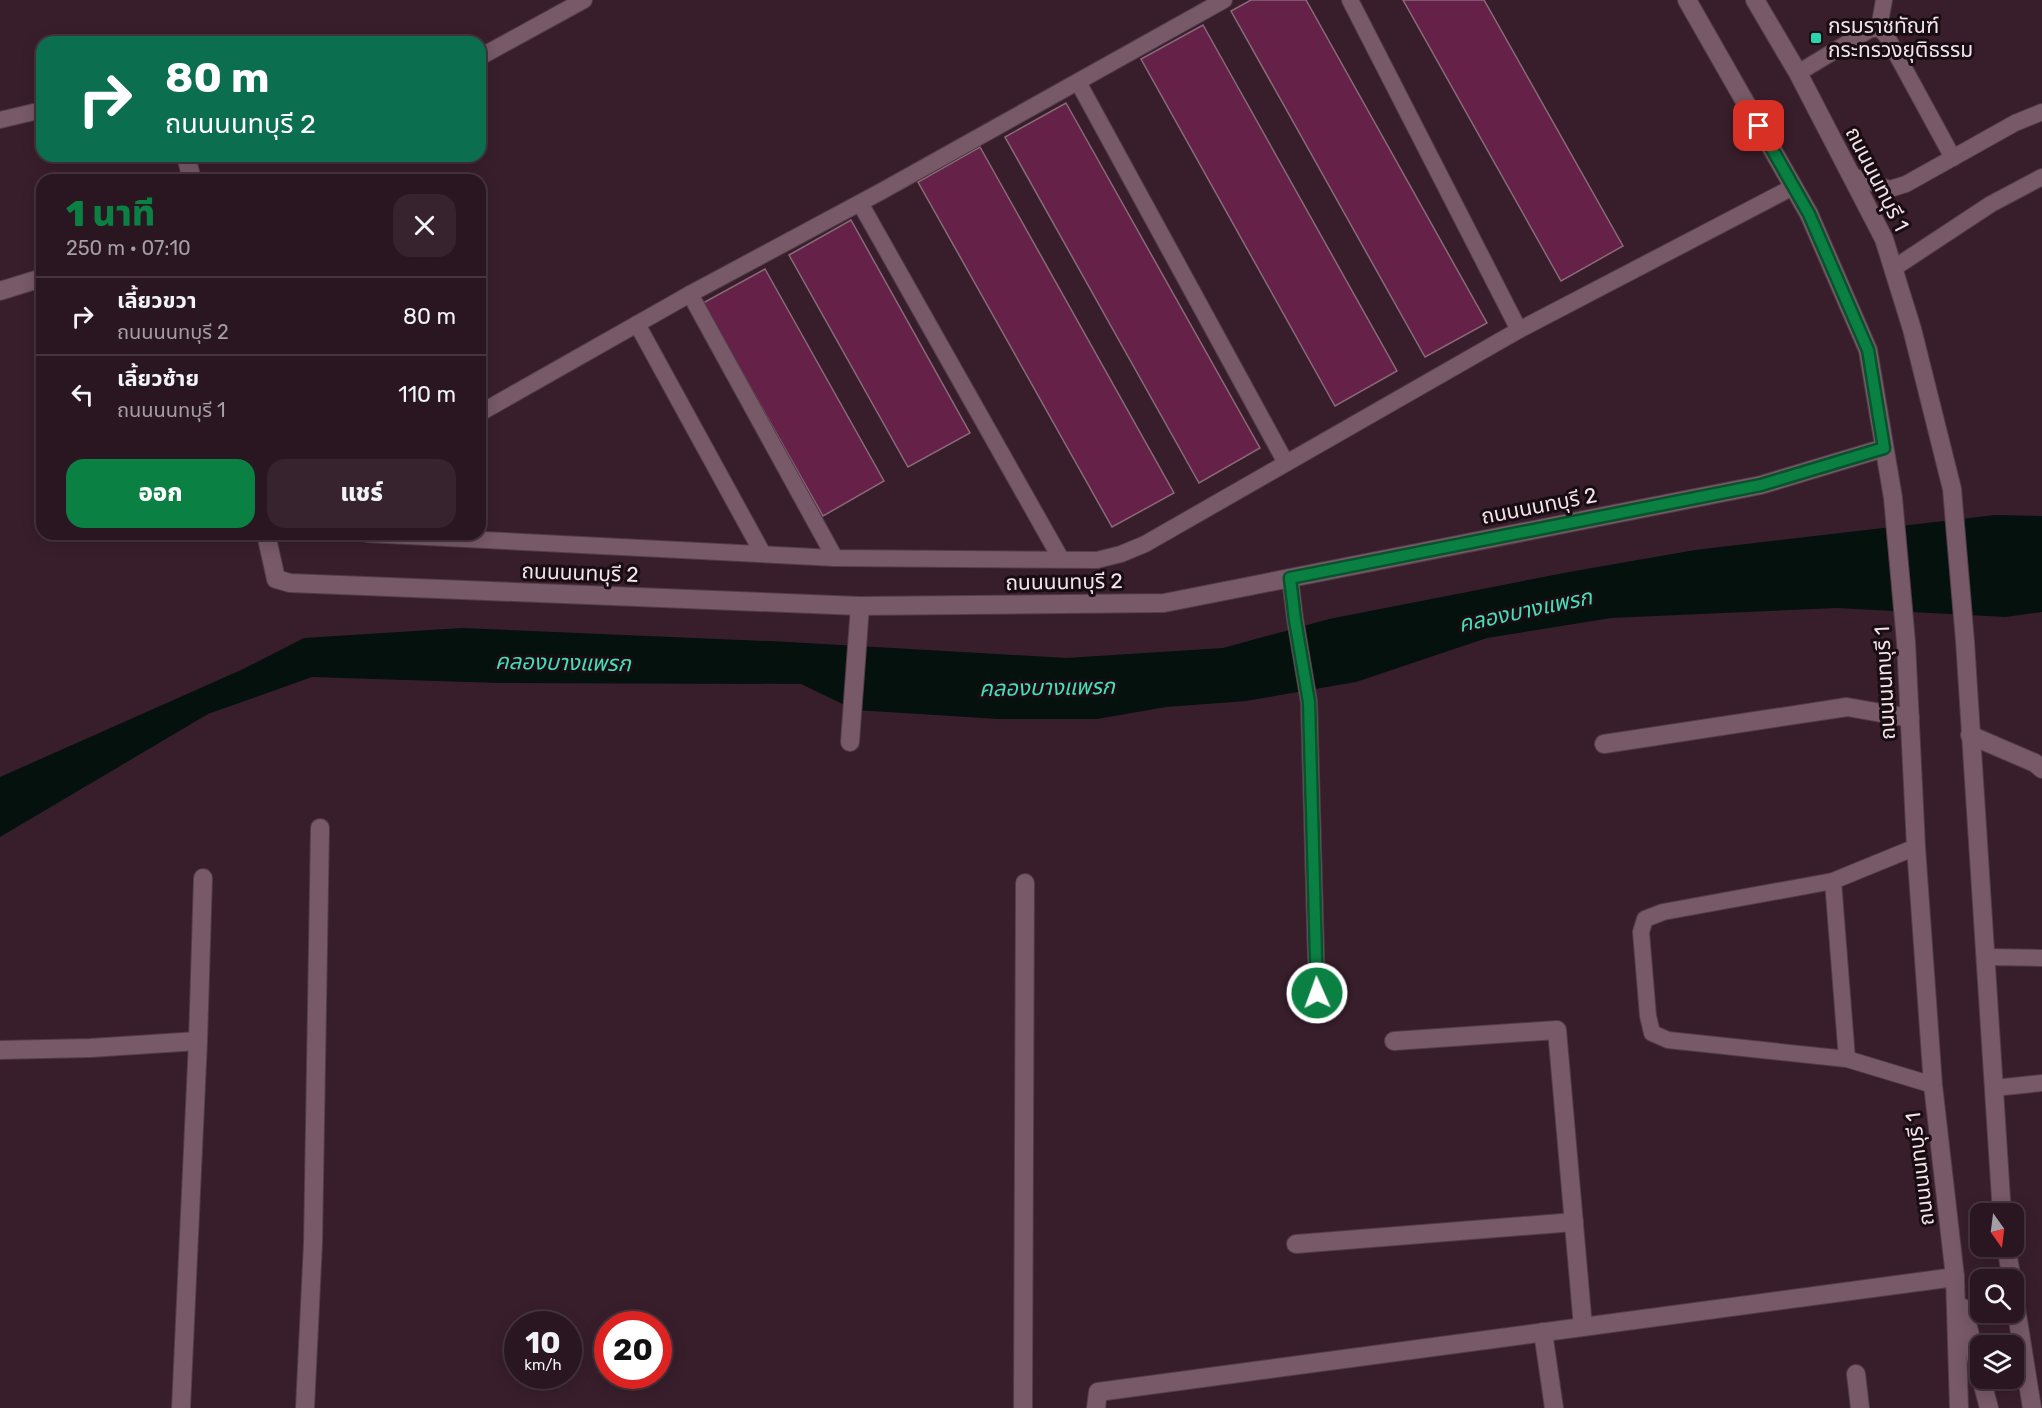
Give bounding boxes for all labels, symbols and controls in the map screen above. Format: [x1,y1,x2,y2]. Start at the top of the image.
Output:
place label: กรมราชทัณฑ์ กระทรวงยุติธรรม [1828,13,1973,63]
marker: กรมราชทัณฑ์ กระทรวงยุติธรรม [1809,31,1823,45]
text: 80 m [165,53,269,103]
icon: right [66,60,144,138]
pin [1733,100,1784,151]
text: ถนนนนทบุรี 2 [165,108,316,140]
icon: arrive [1742,109,1775,142]
street label: ถนนนนทบุรี 1 [1840,122,1914,236]
text: 1 นาที [66,192,155,235]
button: close [393,194,456,257]
text: 250 m · 07:10 [66,236,191,260]
text: เลี้ยวขวา [117,287,197,314]
icon: right [66,300,99,333]
text: 80 m [403,303,456,330]
text: ถนนนนทบุรี 2 [117,320,229,344]
text: เลี้ยวซ้าย [117,365,199,392]
icon: left [66,378,99,411]
text: 110 m [398,381,456,408]
text: ถนนนนทบุรี 1 [117,398,226,422]
button: ออก [66,459,255,528]
button: แชร์ [267,459,456,528]
street label: ถนนนนทบุรี 2 [1479,482,1599,530]
street label: ถนนนนทบุรี 2 [521,558,639,588]
street label: ถนนนนทบุรี 2 [1005,568,1123,596]
water label: คลองบางแพรก [1456,583,1595,638]
street label: ถนนนนทบุรี 1 [1869,625,1901,741]
water label: คลองบางแพรก [495,648,632,677]
water label: คลองบางแพรก [979,673,1116,702]
position arrow [1285,961,1349,1025]
street label: ถนนนนทบุรี 1 [1900,1111,1940,1227]
north arrow [1970,1203,2024,1257]
map controls [1970,1203,2024,1389]
button: search [1970,1269,2024,1323]
speed limit sign: 20 [594,1311,672,1389]
text: 10 [525,1325,561,1361]
button: layers [1970,1335,2024,1389]
text: km/h [524,1356,562,1374]

